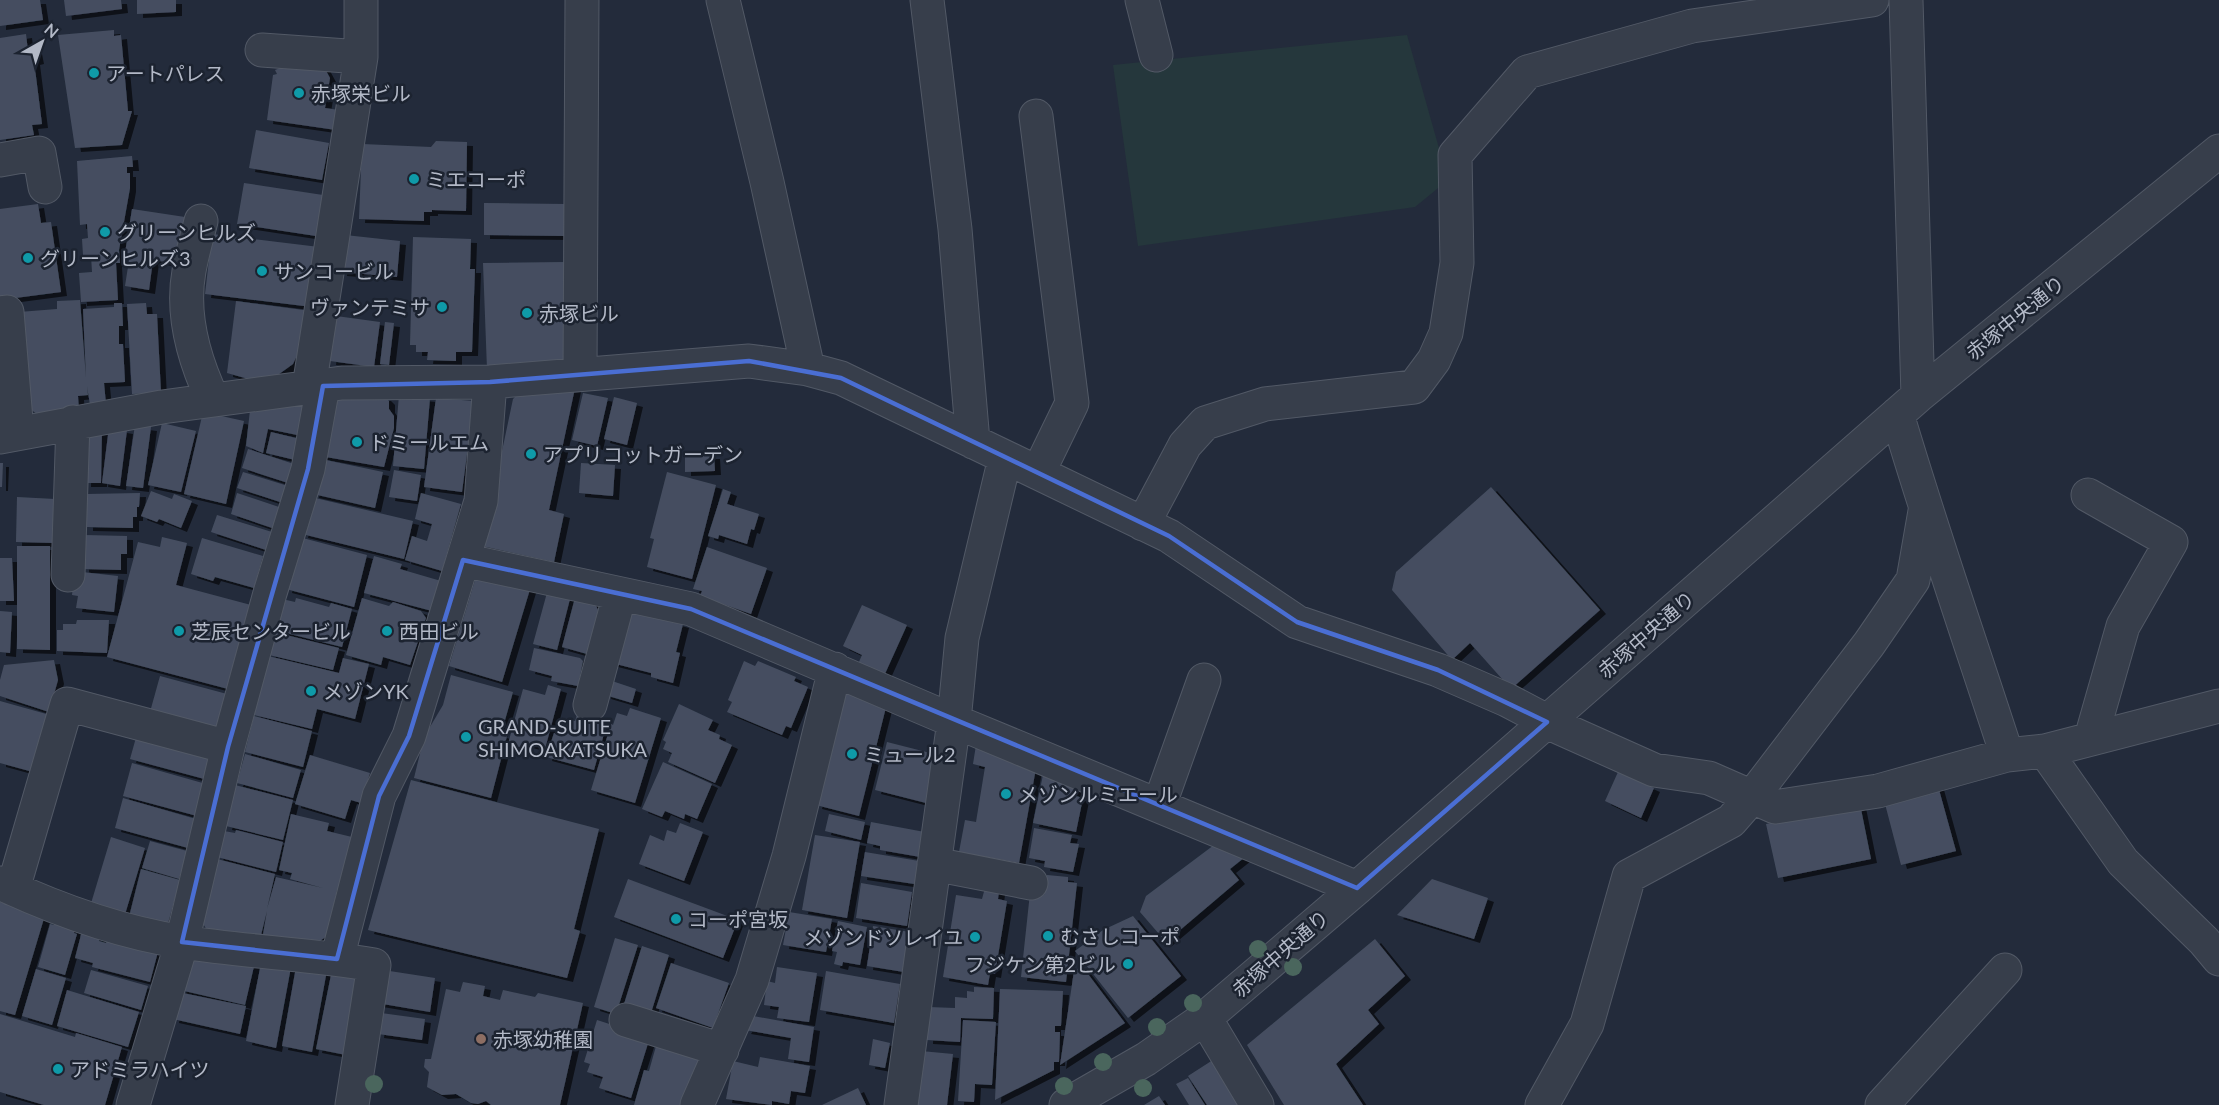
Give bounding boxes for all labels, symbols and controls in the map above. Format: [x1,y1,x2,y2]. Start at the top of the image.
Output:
north arrow [12,12,72,72]
text: N [41,19,63,41]
place label: アートパレス [106,61,225,85]
marker: アートパレス [87,66,101,80]
place label: 赤塚栄ビル [311,81,411,105]
marker: 赤塚栄ビル [292,86,306,100]
place label: ミエコーポ [426,167,526,191]
marker: ミエコーポ [407,172,421,186]
place label: グリーンヒルズ [117,220,256,244]
marker: グリーンヒルズ [98,225,112,239]
place label: グリーンヒルズ3 [40,246,191,270]
marker: グリーンヒルズ3 [21,251,35,265]
place label: サンコービル [274,259,394,283]
marker: サンコービル [255,264,269,278]
street label: 赤塚中央通り [1961,270,2069,364]
place label: ヴァンテミサ [310,295,430,319]
marker: ヴァンテミサ [435,300,449,314]
place label: 赤塚ビル [539,301,619,325]
marker: 赤塚ビル [520,306,534,320]
place label: ドミールエム [369,430,489,454]
marker: ドミールエム [350,435,364,449]
place label: アプリコットガーデン [543,442,743,466]
marker: アプリコットガーデン [524,447,538,461]
street label: 赤塚中央通り [1593,586,1699,682]
place label: 芝辰センタービル [191,619,351,643]
place label: 西田ビル [399,619,479,643]
marker: 芝辰センタービル [172,624,186,638]
marker: 西田ビル [380,624,394,638]
place label: メゾンYK [323,679,409,703]
marker: メゾンYK [304,684,318,698]
place label: GRAND-SUITE SHIMOAKATSUKA [478,714,647,761]
marker: GRAND-SUITE SHIMOAKATSUKA [459,730,473,744]
place label: ミュール2 [864,742,956,766]
marker: ミュール2 [845,747,859,761]
place label: メゾンルミエール [1018,782,1178,806]
marker: メゾンルミエール [999,787,1013,801]
street label: 赤塚中央通り [1227,905,1333,1001]
place label: コーポ宮坂 [688,907,788,931]
marker: コーポ宮坂 [669,912,683,926]
place label: むさしコーポ [1060,924,1180,948]
place label: メゾンドソレイユ [803,925,963,949]
marker: むさしコーポ [1041,929,1055,943]
marker: メゾンドソレイユ [968,930,982,944]
place label: フジケン第2ビル [965,952,1116,976]
marker: フジケン第2ビル [1121,957,1135,971]
place label: 赤塚幼稚園 [493,1027,593,1051]
marker: 赤塚幼稚園 [474,1032,488,1046]
place label: アドミラハイツ [70,1057,209,1081]
marker: アドミラハイツ [51,1062,65,1076]

